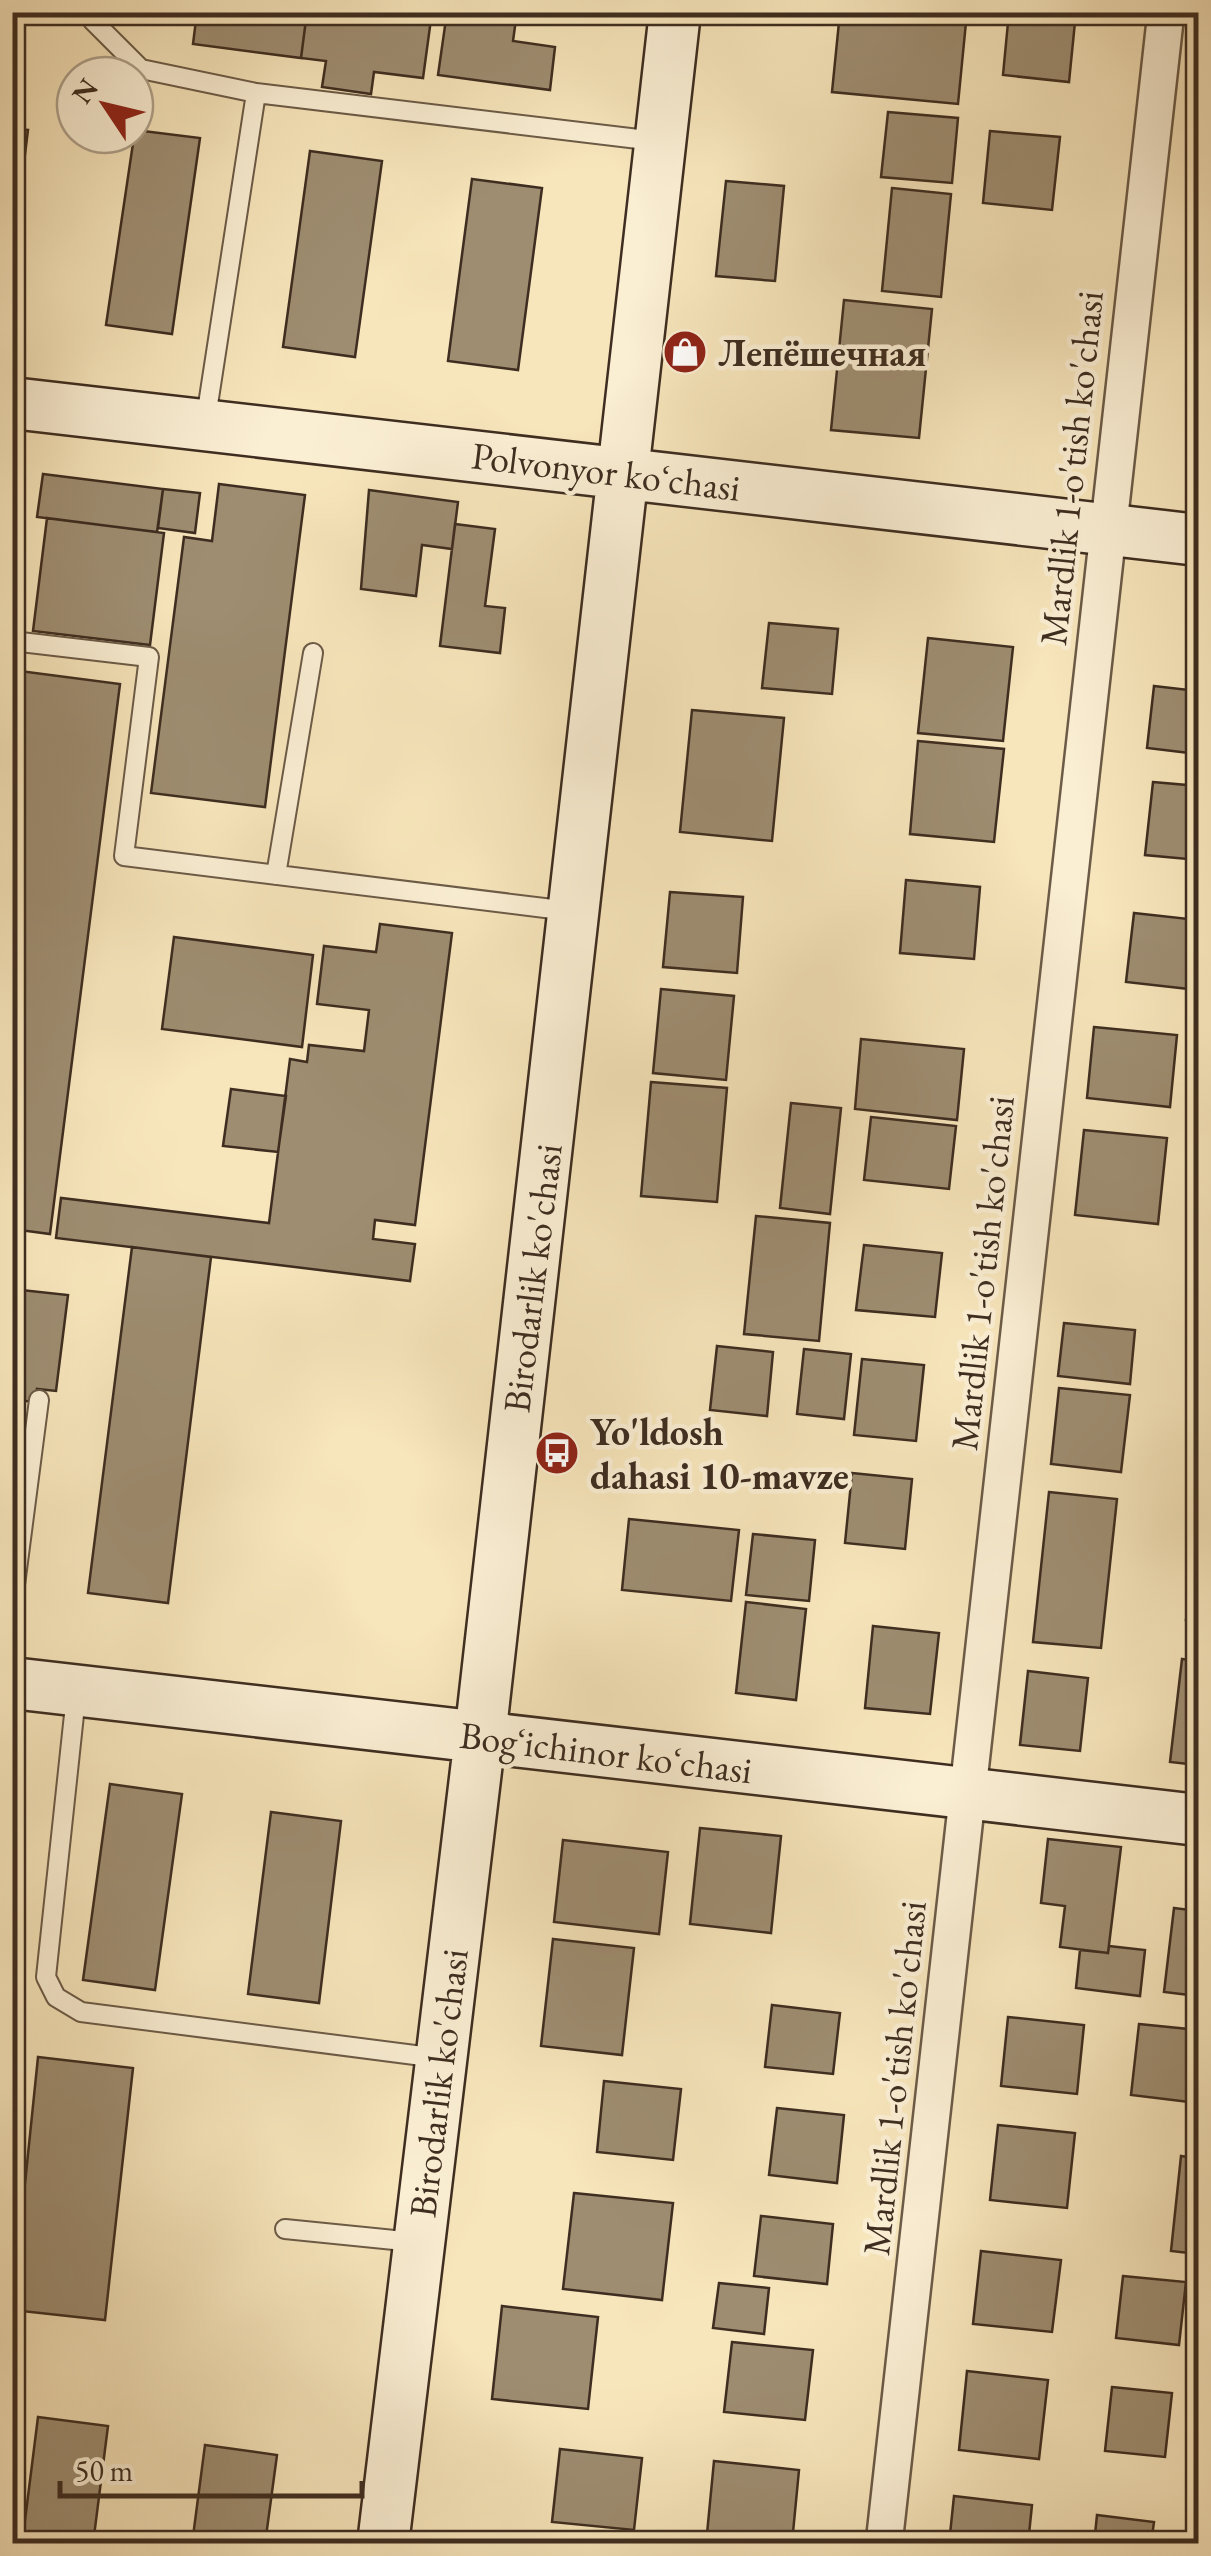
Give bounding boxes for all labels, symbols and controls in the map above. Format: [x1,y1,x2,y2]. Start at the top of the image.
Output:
north arrow [55,55,155,155]
text: N [63,71,106,110]
street label: Mardlik 1-o'tish ko'chasi [1028,288,1114,648]
place label: Лепёшечная [718,328,926,377]
shop icon: Лепёшечная [662,329,708,375]
street label: Polvonyor koʻchasi [469,430,743,512]
street label: Mardlik 1-o'tish ko'chasi [939,1093,1025,1453]
street label: Birodarlik ko'chasi [491,1141,573,1415]
place label: Yo'ldosh dahasi 10-mavze [590,1407,849,1500]
bus stop icon: Yo'ldosh dahasi 10-mavze [534,1430,580,1476]
street label: Bogʻichinor koʻchasi [457,1710,755,1794]
street label: Mardlik 1-o'tish ko'chasi [851,1898,937,2258]
street label: Birodarlik ko'chasi [397,1946,479,2220]
scale bar [60,2436,362,2498]
text: 50 m [75,2451,133,2490]

